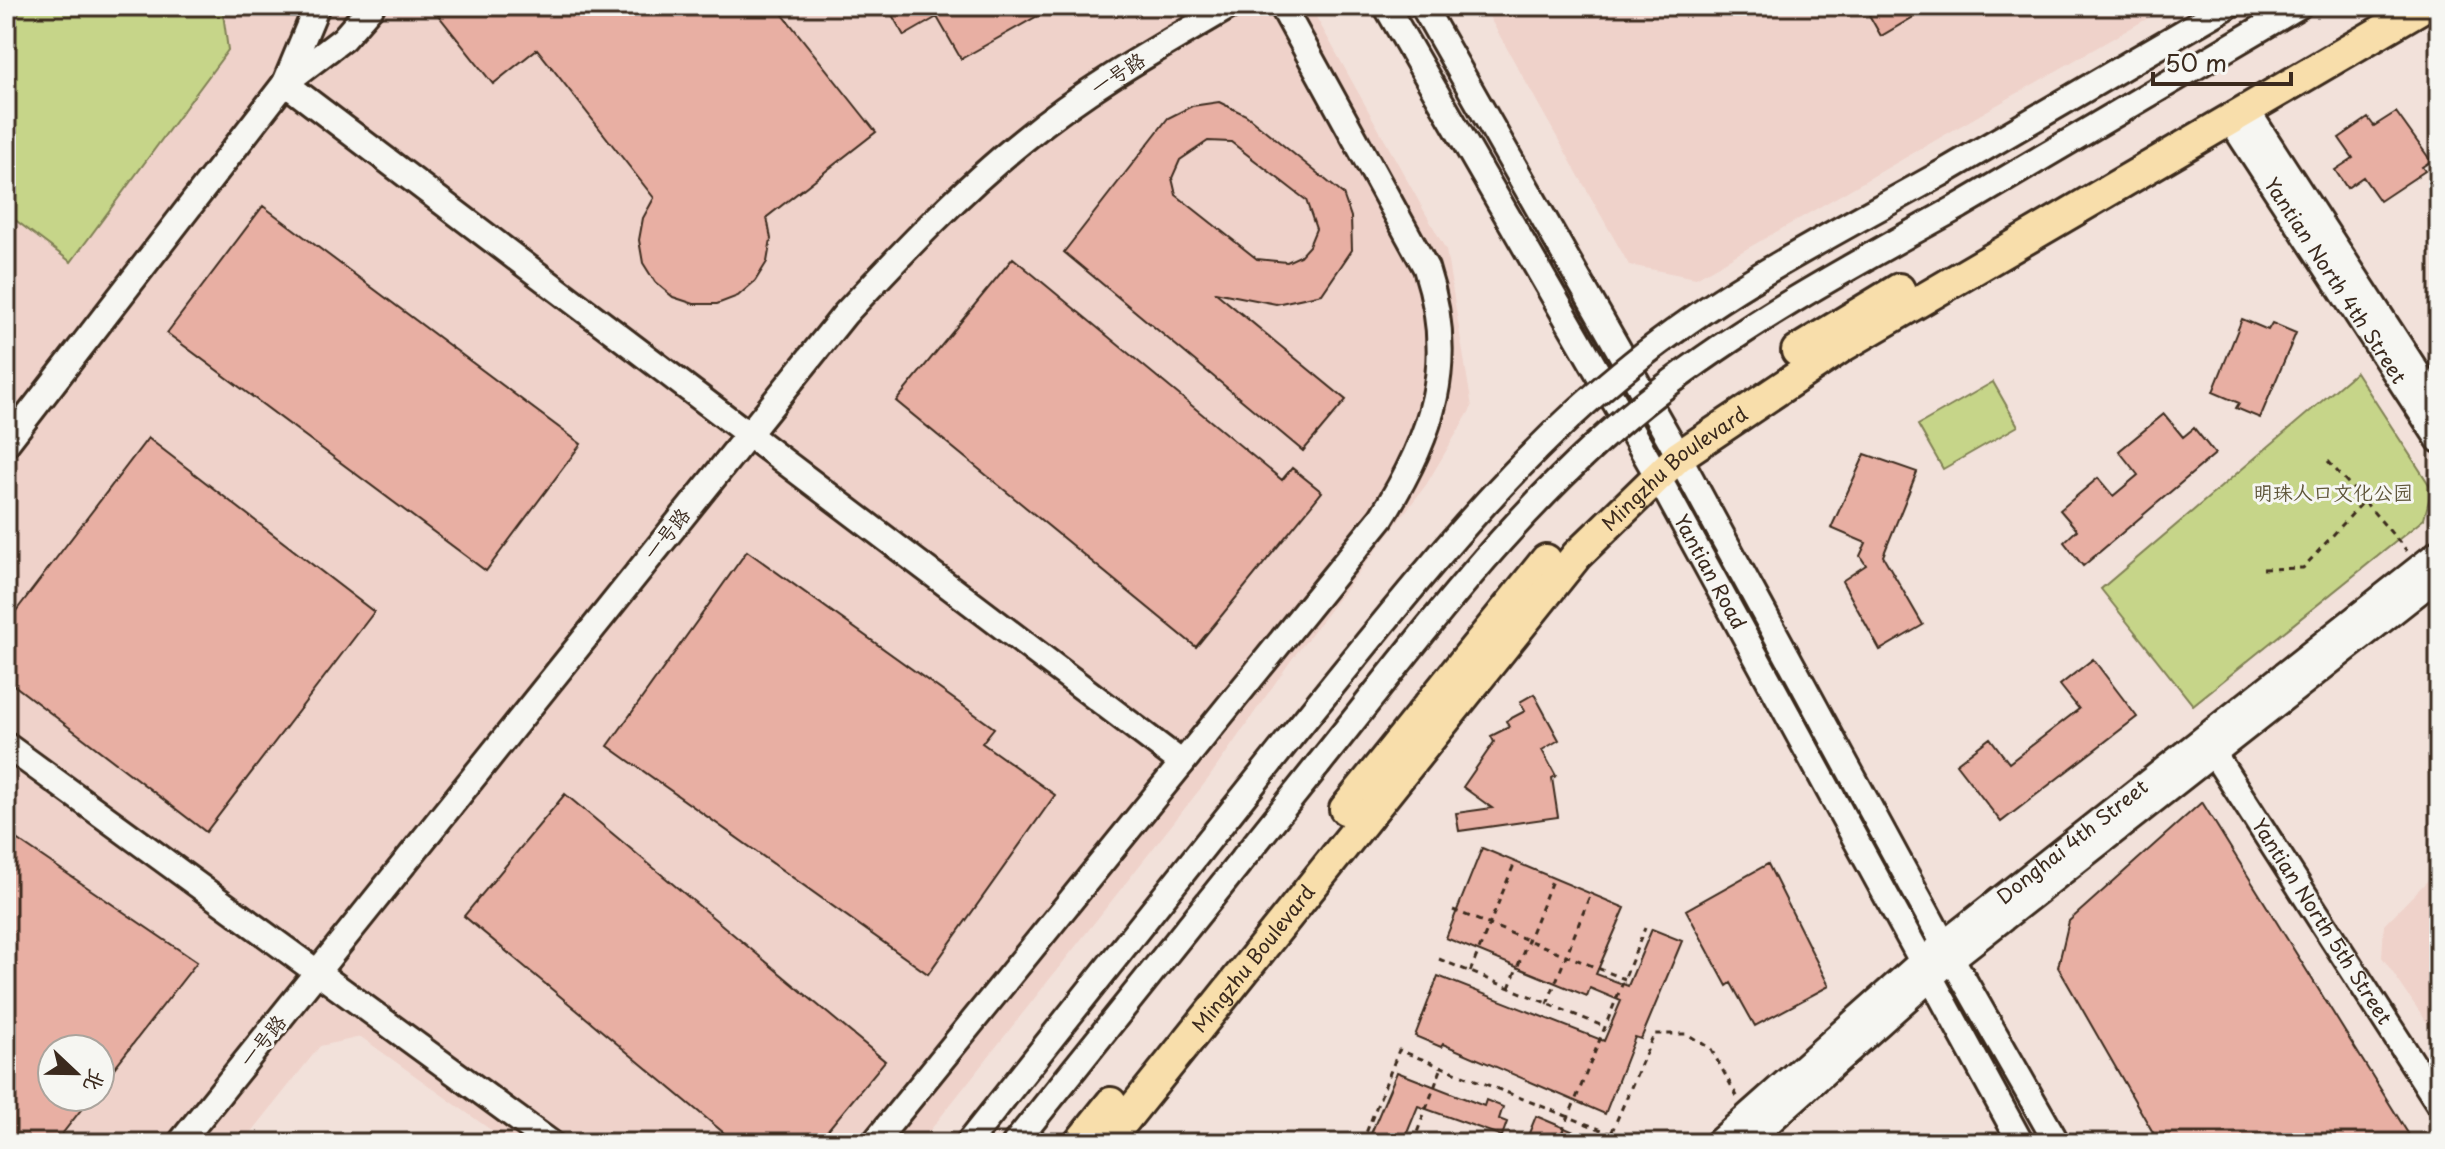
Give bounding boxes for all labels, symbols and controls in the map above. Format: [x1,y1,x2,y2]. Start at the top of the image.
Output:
scale bar [2153,36,2291,86]
street label: 一号路 [1084,44,1152,102]
text: 50 m [2165,44,2227,80]
street label: Yantian North 4th Street [2257,171,2414,389]
street label: Mingzhu Boulevard [1594,399,1753,538]
park label: 明珠人口文化公园 [2253,477,2413,507]
street label: 一号路 [636,500,697,566]
street label: Yantian Road [1667,508,1754,634]
street label: Donghai 4th Street [1990,772,2154,911]
street label: Yantian North 5th Street [2245,812,2400,1030]
street label: Mingzhu Boulevard [1184,878,1321,1039]
street label: 一号路 [232,1007,293,1073]
north arrow [36,1033,116,1113]
text: 北 [77,1065,115,1097]

